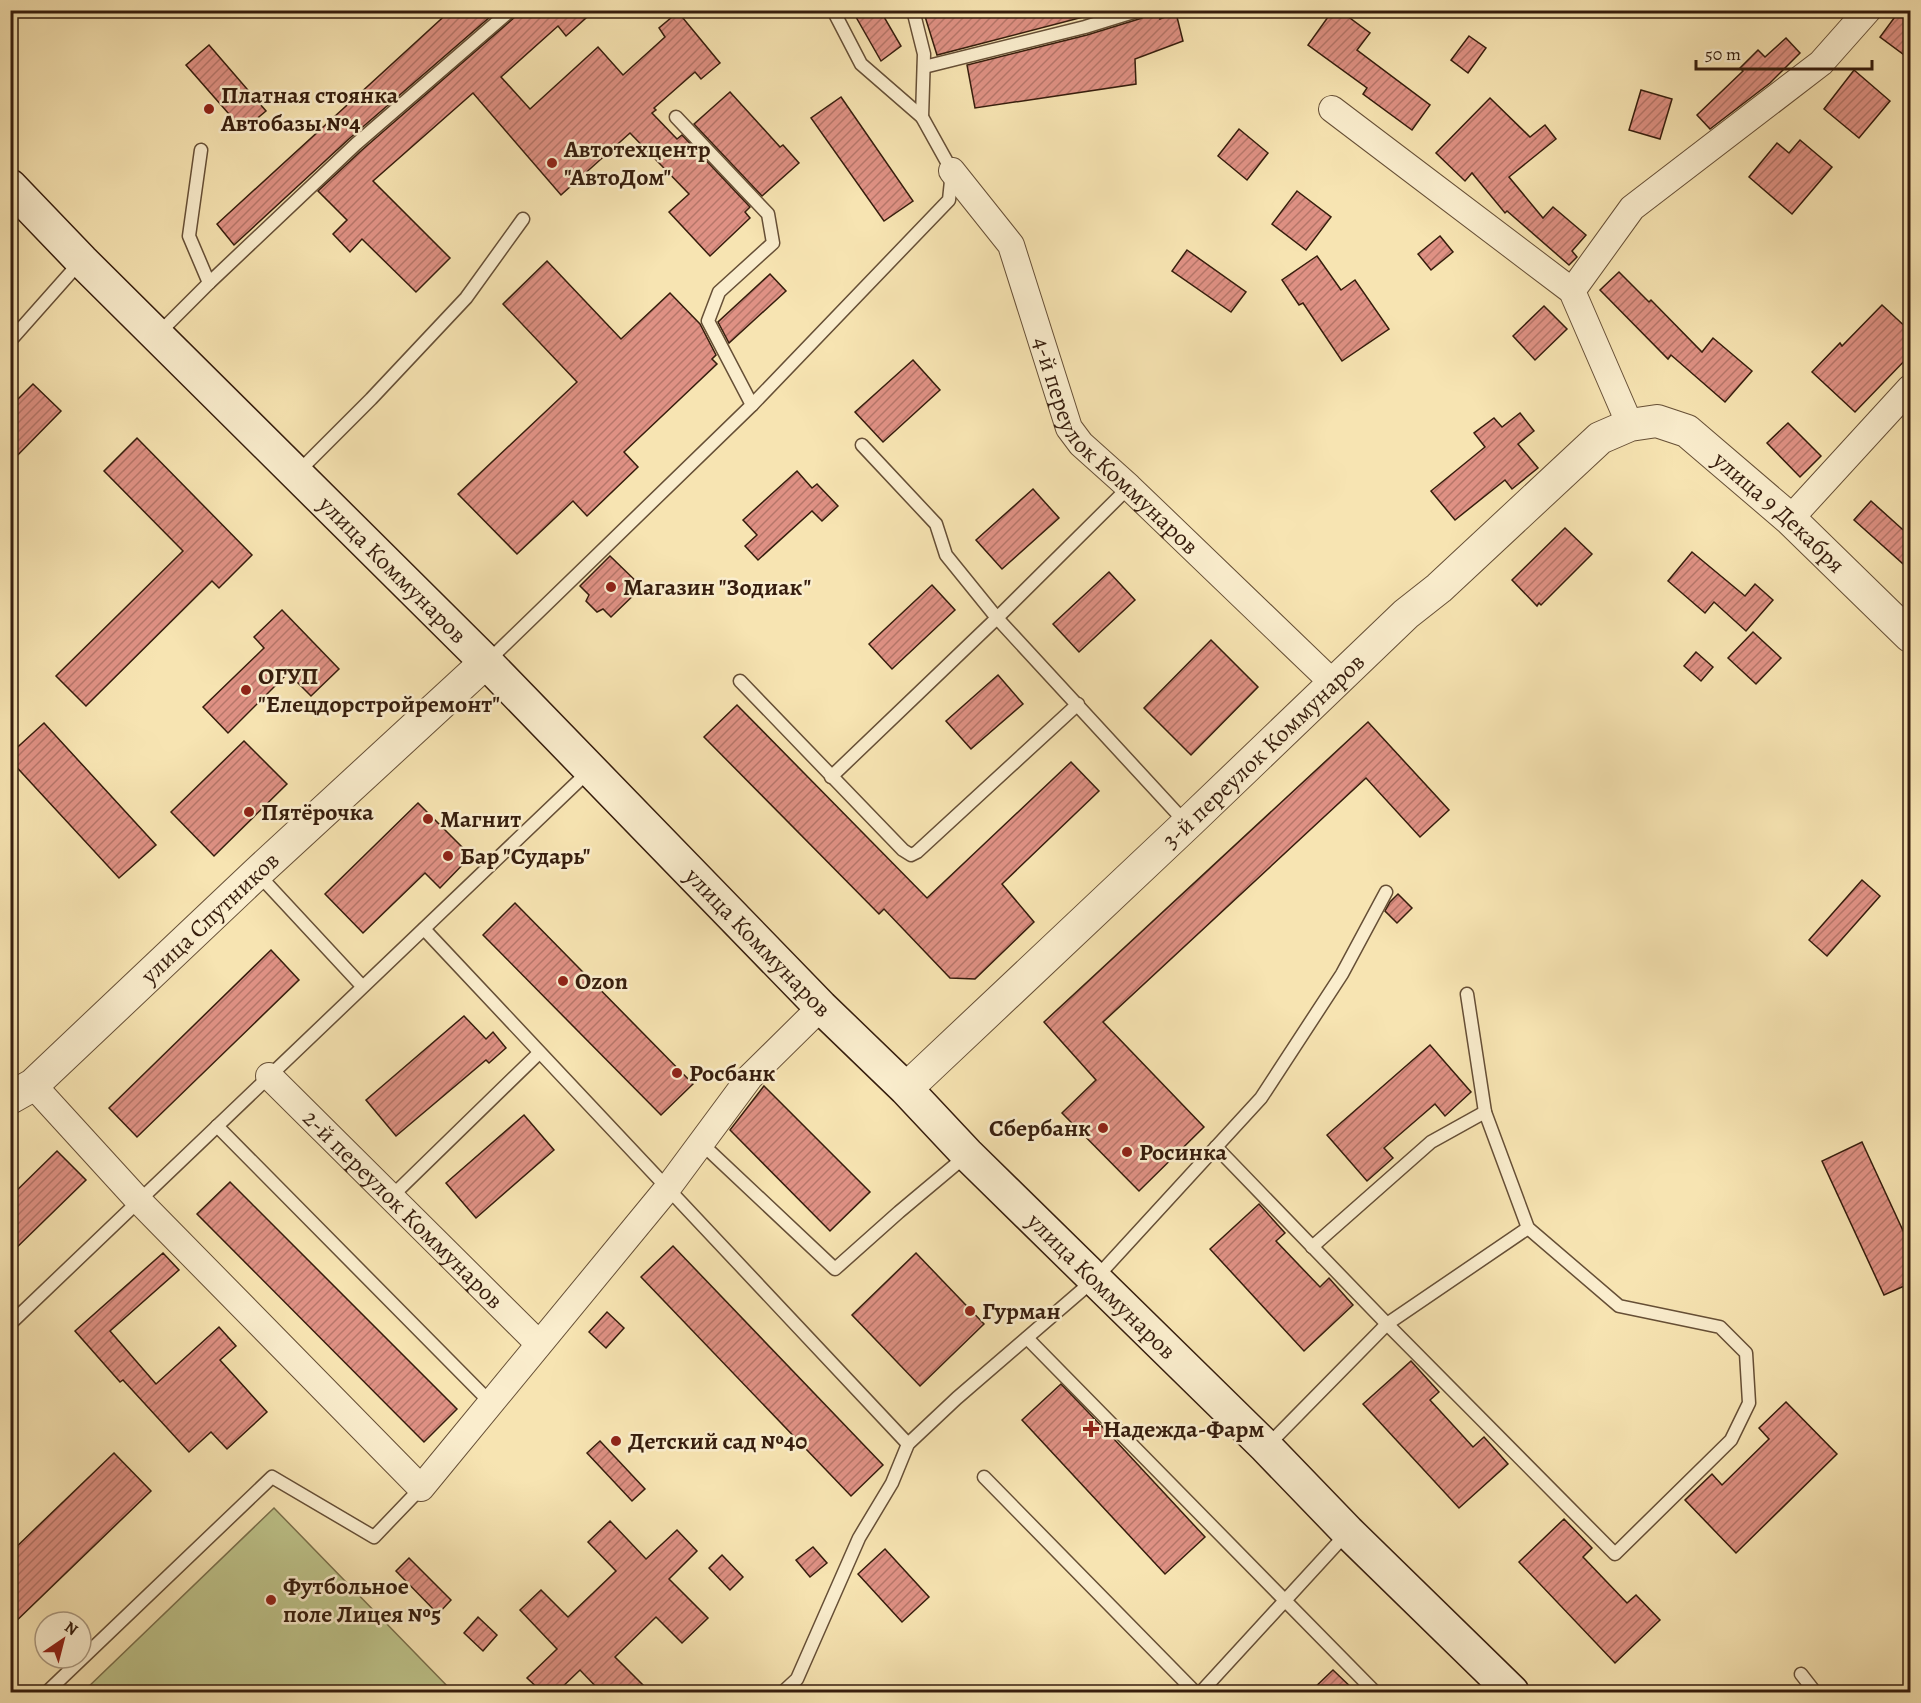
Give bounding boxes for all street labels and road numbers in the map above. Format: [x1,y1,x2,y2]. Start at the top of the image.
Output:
street label: 4-й переулок Коммунаров [1025,333,1206,562]
street label: улица 9 Декабря [1705,443,1852,580]
street label: улица Коммунаров [311,488,474,650]
street label: 3-й переулок Коммунаров [1155,646,1372,855]
street label: улица Спутников [133,844,286,992]
street label: улица Коммунаров [677,860,838,1024]
street label: 2-й переулок Коммунаров [296,1102,511,1316]
street label: улица Коммунаров [1019,1205,1183,1366]

